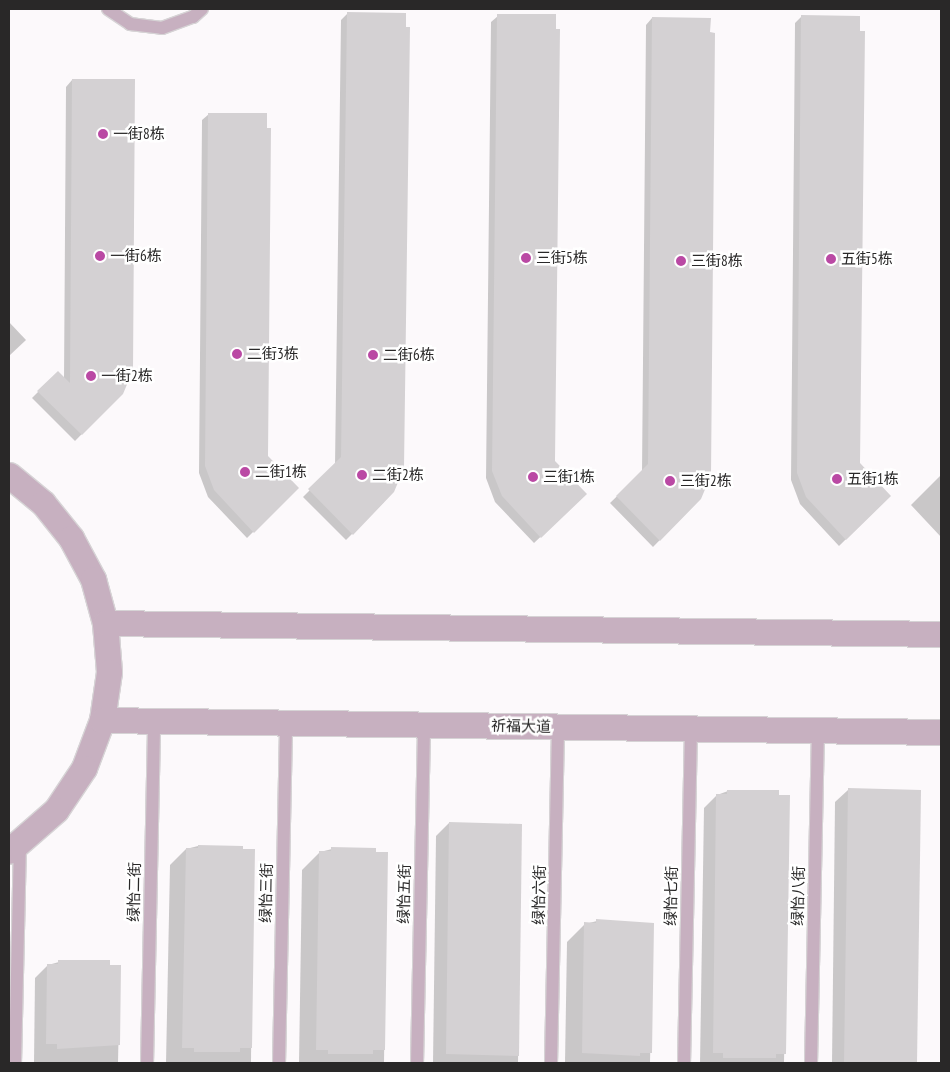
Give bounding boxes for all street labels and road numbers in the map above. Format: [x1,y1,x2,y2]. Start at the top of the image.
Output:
street label: 祈福大道 [491,716,551,736]
street label: 绿怡二街 [124,862,144,922]
street label: 绿怡三街 [256,863,276,923]
street label: 绿怡五街 [394,864,414,924]
street label: 绿怡六街 [529,865,549,925]
street label: 绿怡七街 [661,866,681,926]
street label: 绿怡八街 [788,866,808,926]

